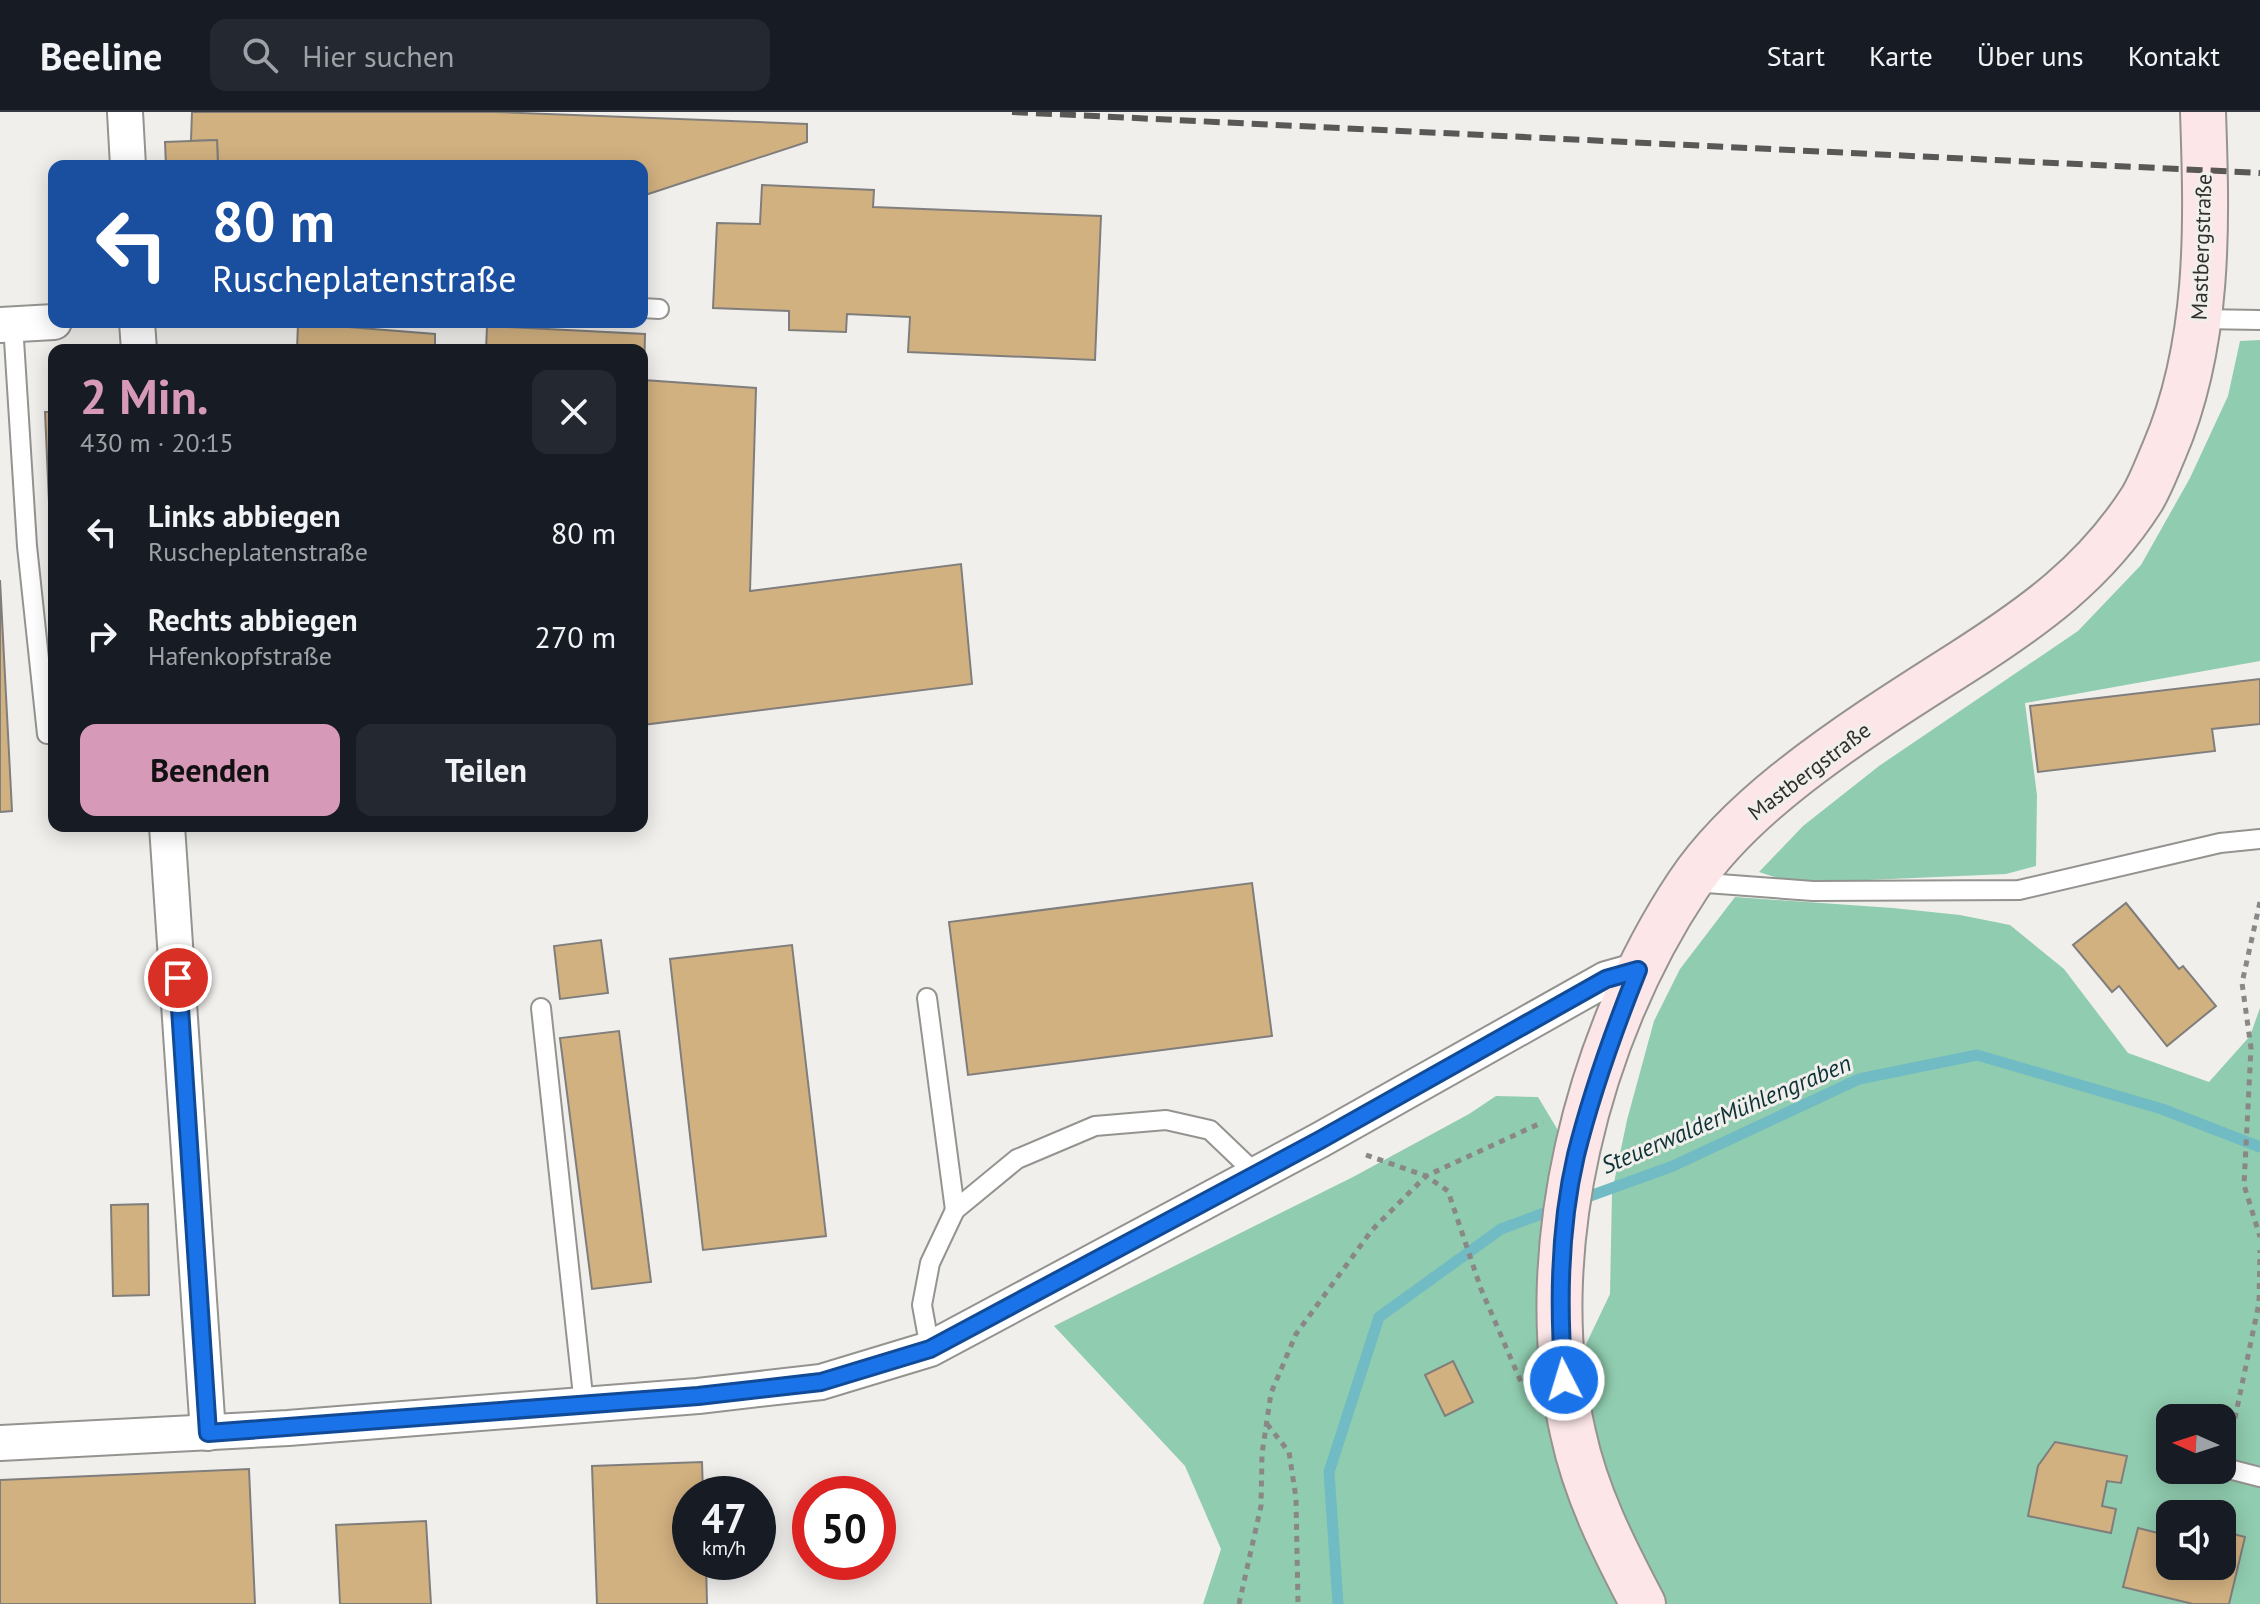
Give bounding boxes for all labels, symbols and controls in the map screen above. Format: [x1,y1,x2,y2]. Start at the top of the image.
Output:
search box [210,19,770,91]
text: Beeline [40,31,162,80]
icon: search [238,33,282,77]
text: Hier suchen [302,36,454,75]
text: Start [1767,37,1825,74]
text: Karte [1869,37,1933,74]
text: Über uns [1977,37,2084,74]
text: Kontakt [2128,37,2220,74]
street label: Mastbergstraße [2184,173,2218,321]
text: 80 m [212,185,335,257]
icon: left [80,192,184,296]
text: Ruscheplatenstraße [212,255,517,302]
text: 2 Min. [80,365,209,427]
button: close [532,370,616,454]
text: 430 m · 20:15 [80,426,234,459]
text: Links abbiegen [148,496,341,535]
icon: left [80,510,124,554]
text: 80 m [551,513,616,552]
text: Ruscheplatenstraße [148,535,368,568]
text: Rechts abbiegen [148,600,358,639]
icon: right [80,614,124,658]
text: 270 m [535,617,616,656]
text: Hafenkopfstraße [148,639,332,672]
street label: Mastbergstraße [1742,716,1876,826]
button: Beenden [80,724,340,816]
button: Teilen [356,724,616,816]
pin [144,944,212,1012]
icon: arrive [156,956,200,1000]
water label: SteuerwalderMühlengraben [1596,1047,1856,1181]
position arrow [1522,1338,1606,1422]
north arrow [2156,1404,2236,1484]
map controls [2156,1404,2236,1580]
speed limit sign: 50 [792,1476,896,1580]
text: 47 [701,1492,747,1544]
button: sound [2156,1500,2236,1580]
text: km/h [702,1535,746,1561]

